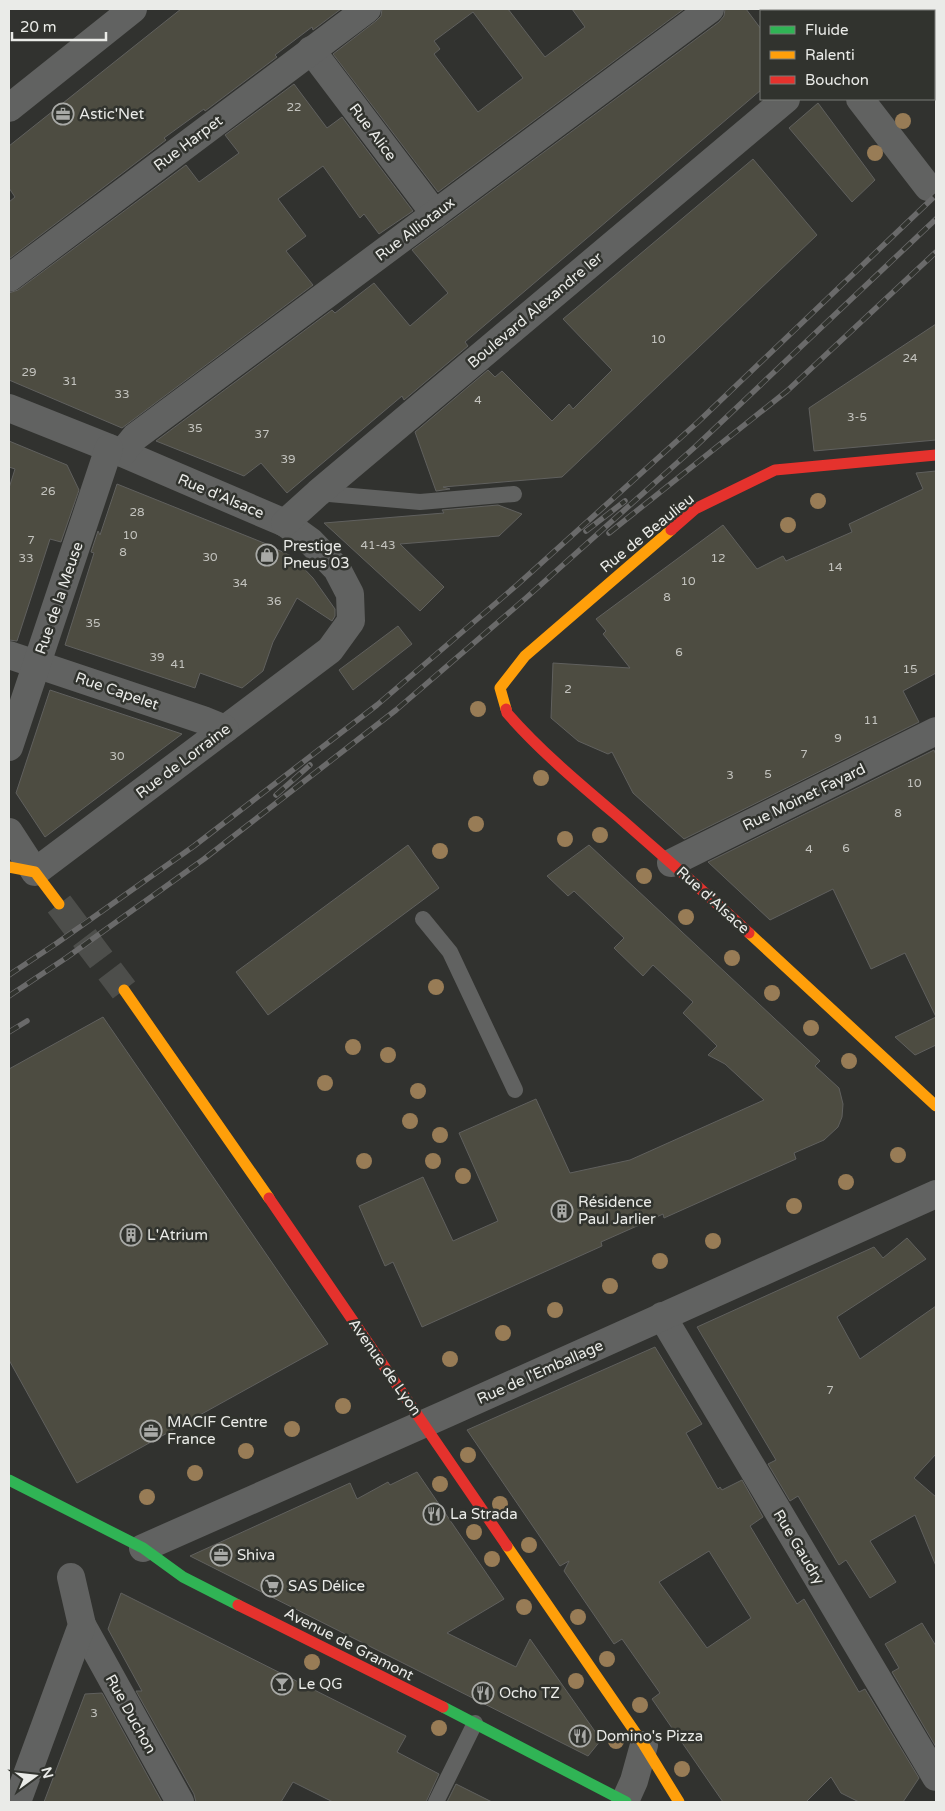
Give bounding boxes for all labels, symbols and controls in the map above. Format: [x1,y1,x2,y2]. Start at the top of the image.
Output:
scale bar [12,10,106,42]
legend [760,10,935,100]
text: 20 m [20,18,57,36]
text: Fluide [805,21,849,39]
text: Ralenti [805,46,855,64]
text: Bouchon [805,71,869,89]
house number: 22 [286,100,302,114]
street label: Rue Alice [346,100,400,164]
office icon: Astic'Net [51,102,75,126]
place label: Astic'Net [79,105,144,123]
street label: Rue Harpet [150,111,226,175]
street label: Rue Alliotaux [372,193,458,265]
street label: Boulevard Alexandre Ier [464,248,606,372]
house number: 10 [650,332,666,346]
house number: 24 [902,351,918,365]
house number: 29 [21,365,37,379]
house number: 31 [62,374,78,388]
house number: 33 [114,387,130,401]
house number: 4 [474,393,482,407]
house number: 3-5 [847,410,867,424]
house number: 35 [187,421,203,435]
house number: 37 [254,427,270,441]
house number: 39 [280,452,296,466]
street label: Rue d'Alsace [175,470,267,522]
house number: 26 [40,484,56,498]
street label: Rue de Beaulieu [596,490,698,576]
house number: 28 [129,505,145,519]
house number: 10 [122,528,138,542]
house number: 7 [27,533,35,547]
place label: Prestige Pneus 03 [283,537,350,572]
house number: 41-43 [360,538,396,552]
street label: Rue de la Meuse [31,539,87,657]
shop icon: Prestige Pneus 03 [255,543,279,567]
house number: 8 [119,545,127,559]
house number: 30 [202,550,218,564]
house number: 33 [18,551,34,565]
house number: 12 [710,551,726,565]
house number: 14 [827,560,843,574]
house number: 10 [680,574,696,588]
house number: 34 [232,576,248,590]
house number: 8 [663,590,671,604]
house number: 36 [266,594,282,608]
house number: 35 [85,616,101,630]
house number: 6 [675,645,683,659]
house number: 39 [149,650,165,664]
house number: 41 [170,657,186,671]
house number: 15 [902,662,918,676]
street label: Rue Capelet [73,668,161,714]
house number: 2 [564,682,572,696]
house number: 11 [863,713,879,727]
street label: Rue de Lorraine [132,720,234,802]
house number: 9 [834,731,842,745]
house number: 7 [800,747,808,761]
house number: 30 [109,749,125,763]
street label: Rue Moinet Fayard [740,759,868,835]
house number: 5 [764,767,772,781]
house number: 3 [726,768,734,782]
house number: 10 [906,776,922,790]
house number: 8 [894,806,902,820]
house number: 6 [842,841,850,855]
house number: 4 [805,842,813,856]
street label: Rue d'Alsace [673,863,753,937]
place label: Résidence Paul Jarlier [578,1193,656,1228]
building icon: Résidence Paul Jarlier [550,1199,574,1223]
building icon: L'Atrium [119,1223,143,1247]
place label: L'Atrium [147,1226,208,1244]
street label: Avenue de Lyon [345,1315,425,1419]
street label: Rue de l'Emballage [474,1336,606,1408]
house number: 7 [826,1383,834,1397]
place label: MACIF Centre France [167,1413,268,1448]
office icon: MACIF Centre France [139,1419,163,1443]
restaurant icon: La Strada [422,1502,446,1526]
place label: La Strada [450,1505,518,1523]
street label: Rue Gaudry [770,1506,828,1588]
office icon: Shiva [209,1543,233,1567]
place label: Shiva [237,1546,275,1564]
supermarket icon: SAS Délice [260,1574,284,1598]
place label: SAS Délice [288,1577,365,1595]
street label: Avenue de Gramont [281,1604,417,1684]
street label: Rue Duchon [102,1671,160,1757]
bar icon: Le QG [270,1672,294,1696]
place label: Le QG [298,1675,343,1693]
restaurant icon: Ocho TZ [471,1681,495,1705]
place label: Ocho TZ [499,1684,560,1702]
house number: 3 [90,1706,98,1720]
restaurant icon: Domino's Pizza [568,1724,592,1748]
place label: Domino's Pizza [596,1727,703,1745]
north arrow [10,1751,60,1801]
text: N [37,1765,57,1780]

